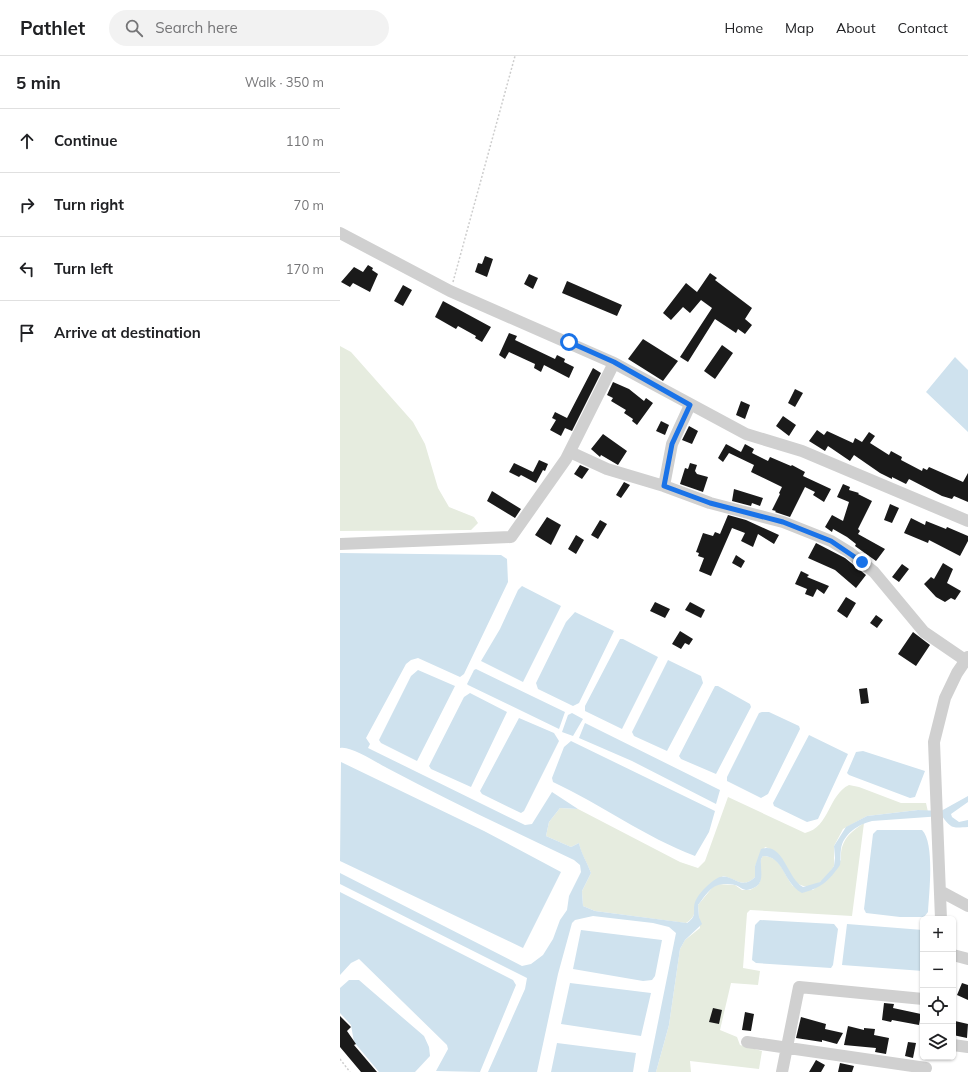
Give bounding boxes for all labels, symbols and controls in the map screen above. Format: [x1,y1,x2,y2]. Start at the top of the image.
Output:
search box [109,10,389,46]
text: Pathlet [20,16,85,40]
icon: search [123,17,145,39]
text: Search here [155,18,238,37]
text: Home [724,19,763,37]
text: Map [785,19,814,37]
text: About [836,19,876,37]
text: Contact [898,19,948,37]
text: 5 min [16,72,61,93]
text: Walk · 350 m [245,74,324,90]
icon: ahead [16,130,38,152]
text: Continue [54,131,117,150]
text: 110 m [286,133,324,149]
icon: right [16,194,38,216]
text: Turn right [54,195,124,214]
text: 70 m [294,197,324,213]
icon: left [16,258,38,280]
text: Turn left [54,259,113,278]
text: 170 m [286,261,324,277]
icon: arrive [16,322,38,344]
text: Arrive at destination [54,323,201,342]
route start [560,333,578,351]
route end [853,553,871,571]
map controls [920,916,956,1060]
button: + [920,916,956,952]
button: − [920,952,956,988]
button: locate [920,988,956,1024]
button: layers [920,1024,956,1060]

